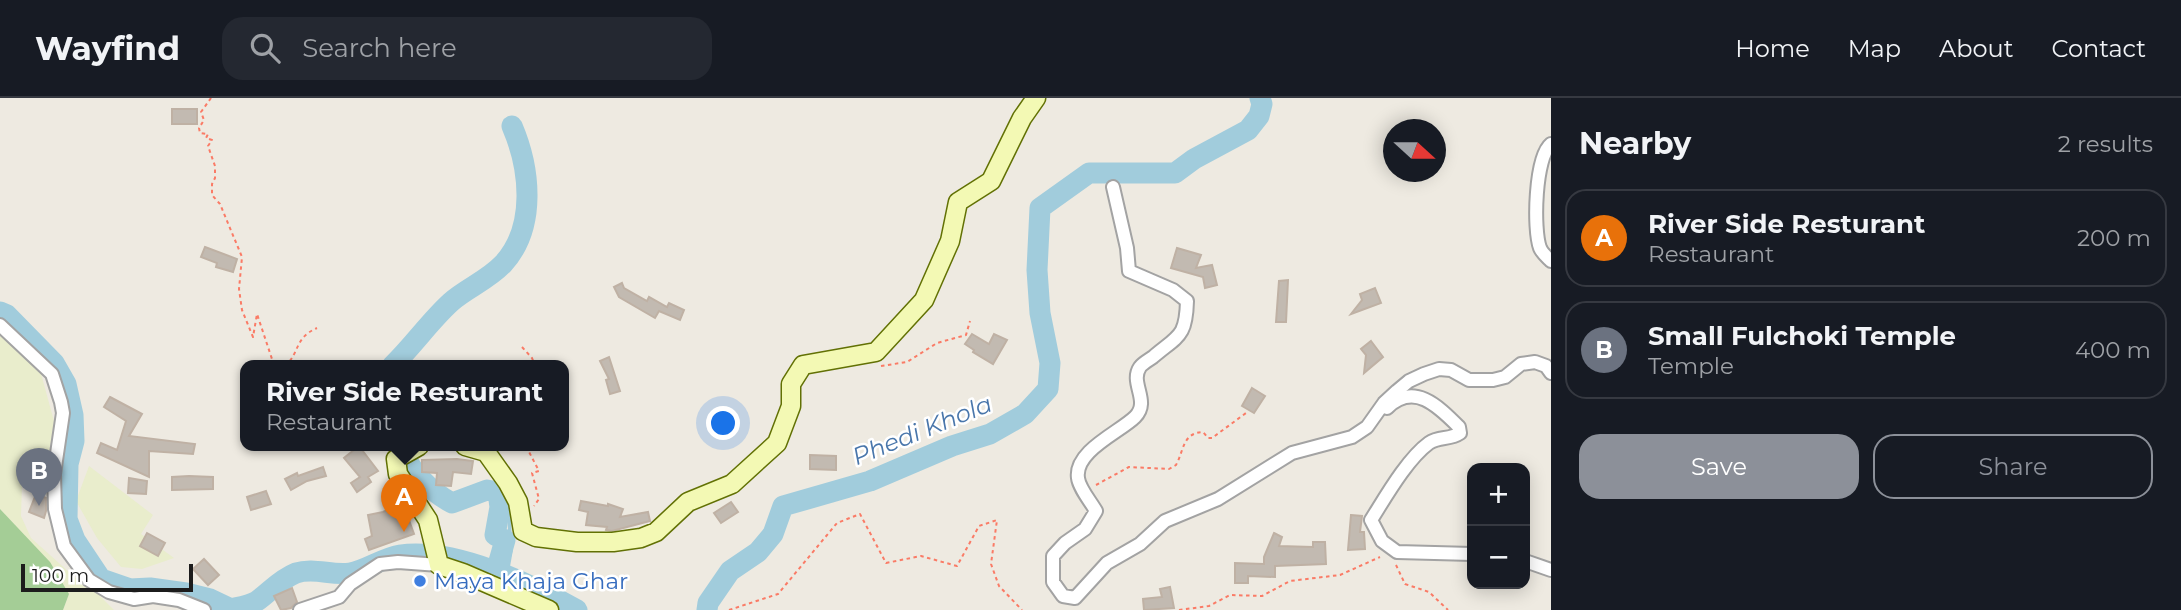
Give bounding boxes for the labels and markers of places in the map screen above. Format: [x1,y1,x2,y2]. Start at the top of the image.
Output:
pin: B [16,448,62,506]
pin: A [381,474,427,532]
place label: Maya Khaja Ghar [434,567,628,595]
marker: Maya Khaja Ghar [412,573,428,589]

